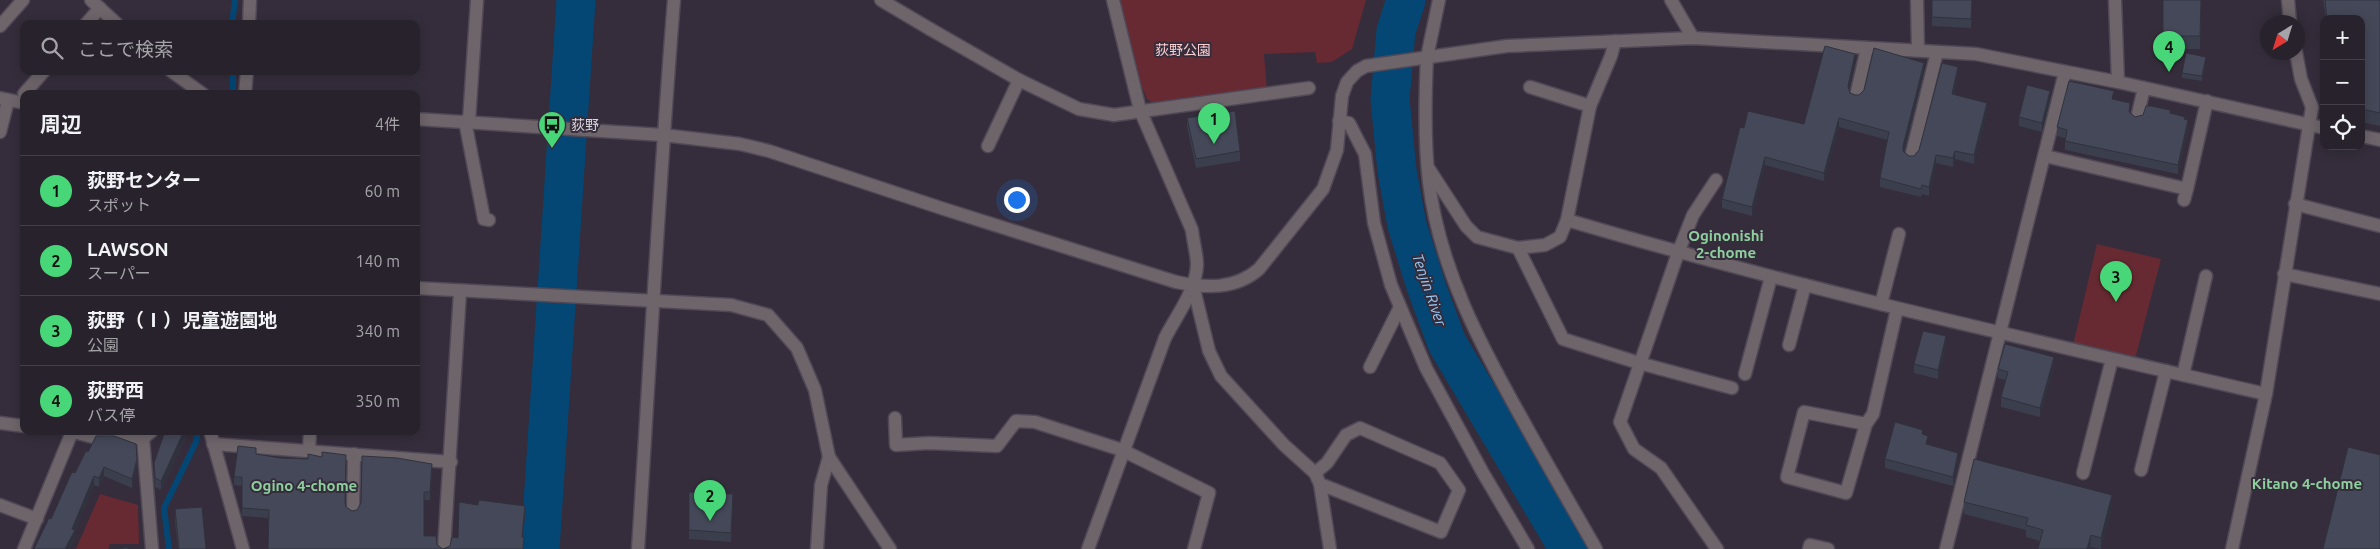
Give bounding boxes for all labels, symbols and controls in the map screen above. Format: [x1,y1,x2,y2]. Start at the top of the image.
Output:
north arrow [2260,15,2305,60]
map controls [2320,15,2365,150]
button: + [2320,15,2365,60]
search box [20,20,420,75]
pin: 4 [2153,31,2185,72]
icon: search [38,34,66,62]
text: ここで検索 [78,38,173,60]
park label: 荻野公園 [1155,42,1211,58]
button: − [2320,60,2365,105]
pin: 1 [1198,103,1230,144]
button: locate [2320,105,2365,150]
bus stop icon: 荻野 [537,110,567,149]
text: 周辺 [40,112,82,136]
text: 4件 [375,115,400,133]
place label: 荻野 [571,117,599,133]
text: 荻野センター [87,169,201,191]
text: 1 [51,182,61,200]
text: 60 m [364,182,400,200]
your location [1004,187,1030,213]
text: スポット [87,196,151,214]
district label: Oginonishi 2-chome [1688,227,1764,261]
text: LAWSON [87,238,169,260]
water label: Tenjin River [1409,251,1450,330]
text: 2 [51,252,61,270]
text: 140 m [355,252,400,270]
pin: 3 [2100,261,2132,302]
text: スーパー [87,264,151,282]
text: 荻野（Ⅰ）児童遊園地 [87,309,277,331]
text: 3 [51,322,61,340]
text: 340 m [355,322,400,340]
text: 公園 [87,336,119,354]
text: 荻野西 [87,379,144,401]
text: 4 [51,392,61,410]
text: 350 m [355,392,400,410]
text: バス停 [87,406,135,424]
district label: Kitano 4-chome [2252,475,2362,492]
district label: Ogino 4-chome [251,477,357,494]
pin: 2 [694,480,726,521]

